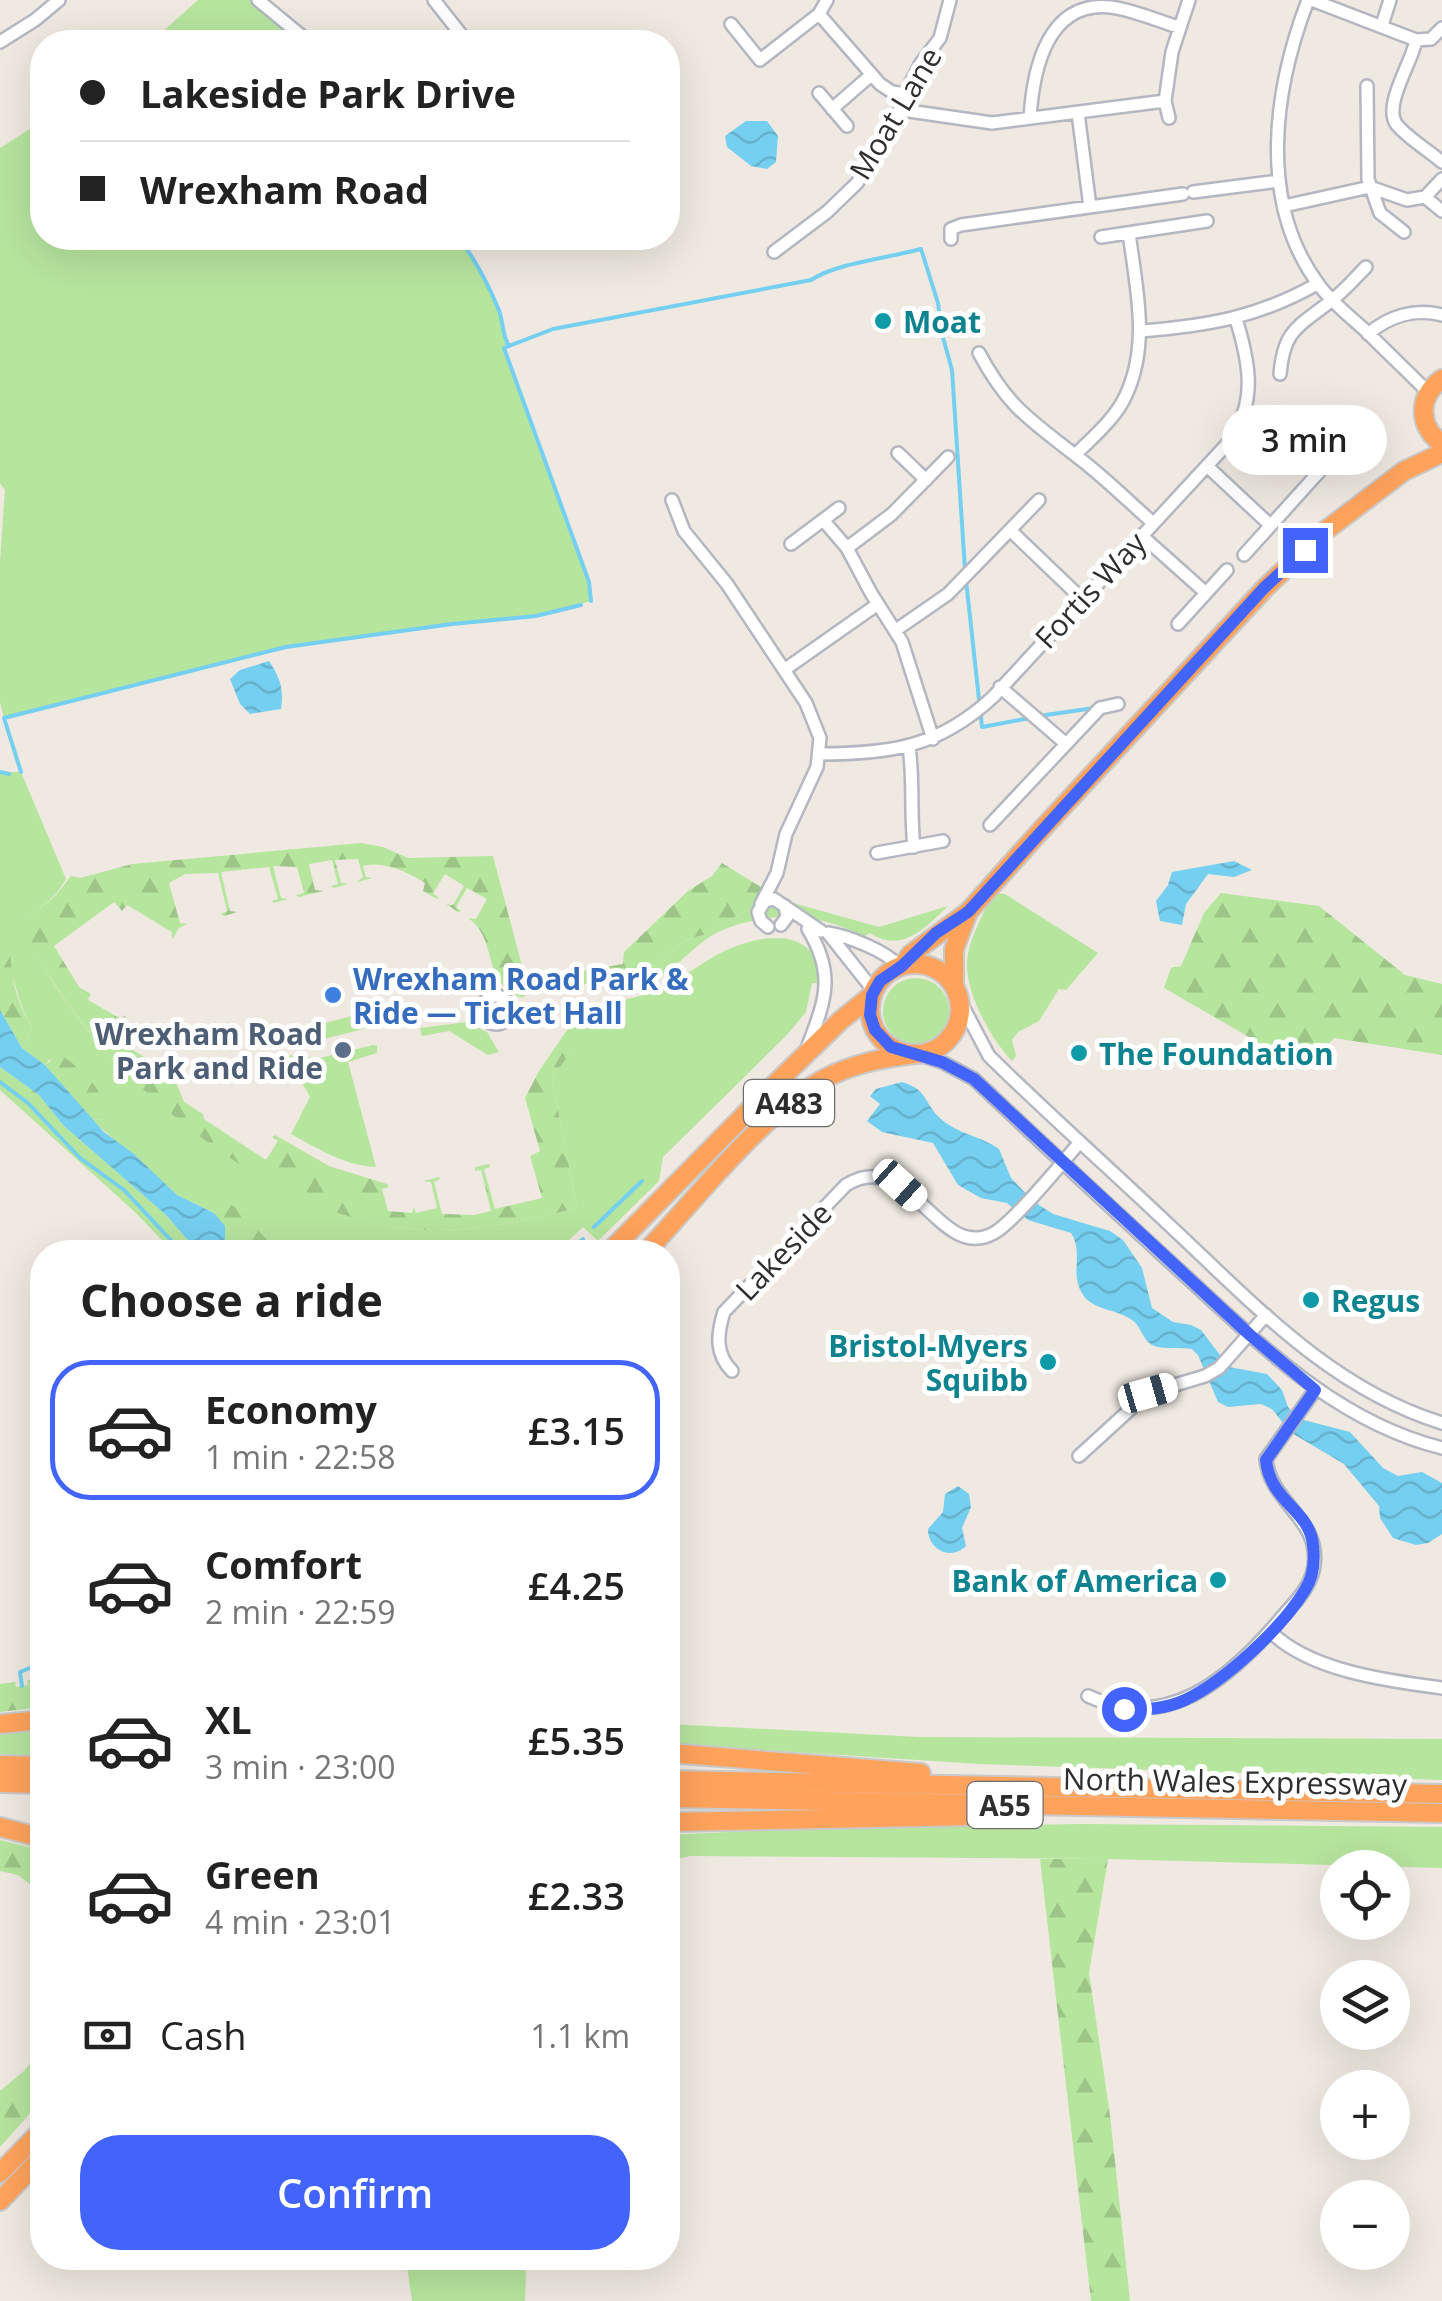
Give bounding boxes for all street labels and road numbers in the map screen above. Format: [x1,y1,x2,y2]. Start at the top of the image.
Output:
street label: Moat Lane [839,39,951,187]
street label: Fortis Way [1025,522,1155,657]
road number: A483 [744,1080,834,1126]
street label: Lakeside [726,1193,840,1309]
street label: North Wales Expressway [1063,1758,1408,1805]
road number: A55 [968,1782,1042,1828]

